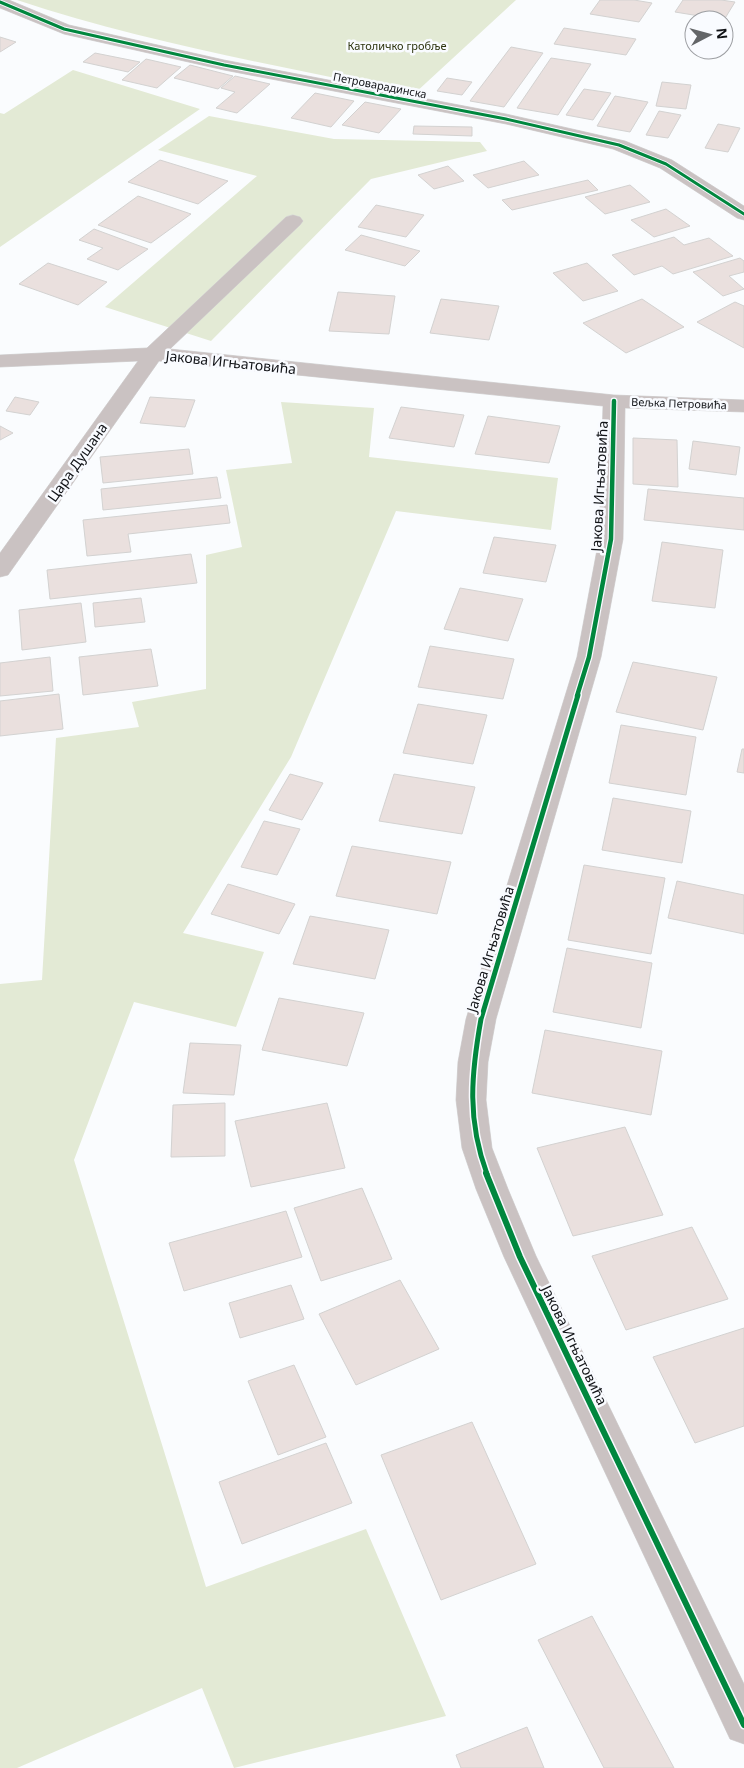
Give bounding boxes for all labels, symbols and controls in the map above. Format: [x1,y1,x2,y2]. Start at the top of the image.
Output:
north arrow [684,10,734,60]
text: N [712,27,732,40]
park label: Католичко гробље [347,38,447,53]
street label: Петроварадинска [332,69,428,101]
street label: Јакова Игњатовића [163,346,297,378]
street label: Вељка Петровића [631,394,727,412]
street label: Цара Душана [43,419,111,505]
street label: Јакова Игњатовића [586,420,612,554]
street label: Јакова Игњатовића [461,884,518,1016]
street label: Јакова Игњатовића [537,1280,612,1408]

